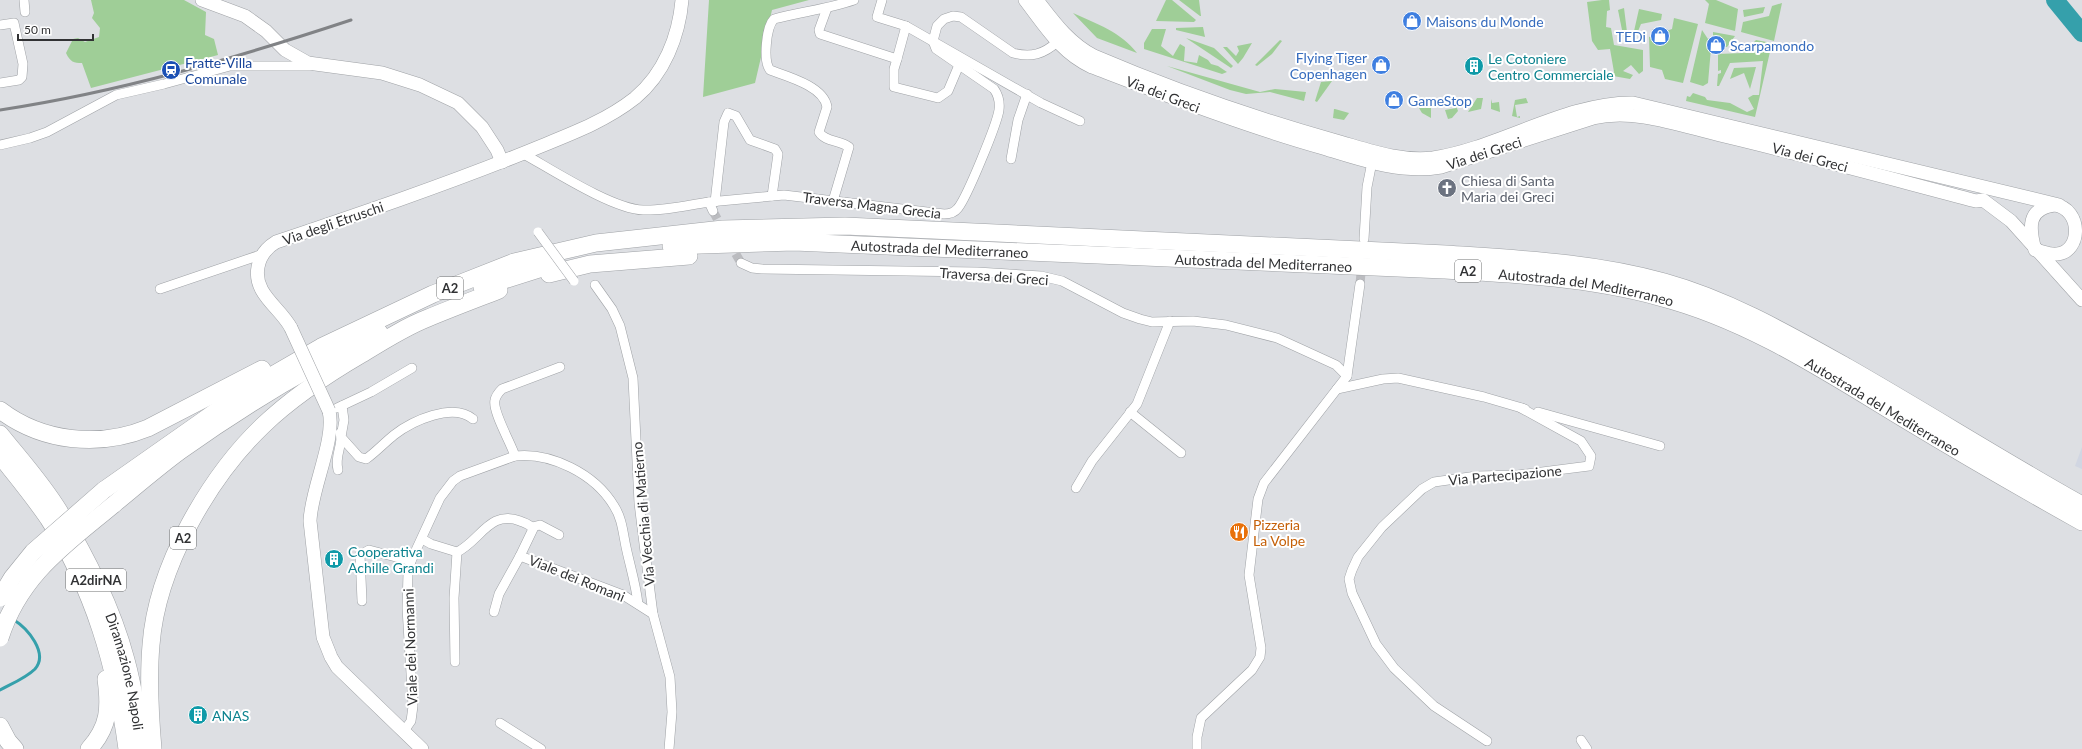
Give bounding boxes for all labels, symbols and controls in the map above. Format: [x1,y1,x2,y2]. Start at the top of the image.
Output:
shop icon: Maisons du Monde [1401,10,1423,32]
place label: Maisons du Monde [1426,13,1544,30]
scale bar [18,16,93,42]
text: 50 m [24,22,51,37]
shop icon: TEDi [1649,25,1671,47]
place label: TEDi [1616,28,1646,45]
shop icon: Scarpamondo [1705,34,1727,56]
place label: Scarpamondo [1730,37,1814,54]
place label: Flying Tiger Copenhagen [1290,49,1367,82]
place label: Le Cotoniere Centro Commerciale [1488,50,1614,83]
place label: Fratte-Villa Comunale [185,54,252,87]
shop icon: Flying Tiger Copenhagen [1370,54,1392,76]
building icon: Le Cotoniere Centro Commerciale [1463,55,1485,77]
station icon: Fratte-Villa Comunale [160,59,182,81]
street label: Via dei Greci [1124,72,1202,116]
shop icon: GameStop [1383,89,1405,111]
place label: GameStop [1408,92,1472,109]
street label: Via dei Greci [1444,133,1524,173]
street label: Via dei Greci [1770,139,1850,175]
place label: Chiesa di Santa Maria dei Greci [1461,172,1554,205]
church icon: Chiesa di Santa Maria dei Greci [1436,177,1458,199]
street label: Traversa Magna Grecia [802,188,942,222]
street label: Via degli Etruschi [280,198,386,248]
street label: Autostrada del Mediterraneo [851,236,1029,261]
street label: Autostrada del Mediterraneo [1174,250,1353,275]
road number: A2 [1455,260,1481,282]
street label: Traversa dei Greci [939,264,1049,288]
street label: Autostrada del Mediterraneo [1498,265,1676,309]
road number: A2 [437,277,463,299]
street label: Autostrada del Mediterraneo [1803,353,1964,459]
street label: Via Vecchia di Matierno [628,441,658,587]
street label: Via Partecipazione [1448,462,1562,488]
place label: Pizzeria La Volpe [1253,516,1305,549]
restaurant icon: Pizzeria La Volpe [1228,521,1250,543]
road number: A2 [170,527,196,549]
place label: Cooperativa Achille Grandi [348,543,434,576]
building icon: Cooperativa Achille Grandi [323,548,345,570]
street label: Viale dei Romani [526,551,628,605]
road number: A2dirNA [66,569,126,591]
street label: Viale dei Normanni [399,588,421,706]
street label: Diramazione Napoli [103,610,148,731]
building icon: ANAS [187,704,209,726]
place label: ANAS [212,707,249,724]

